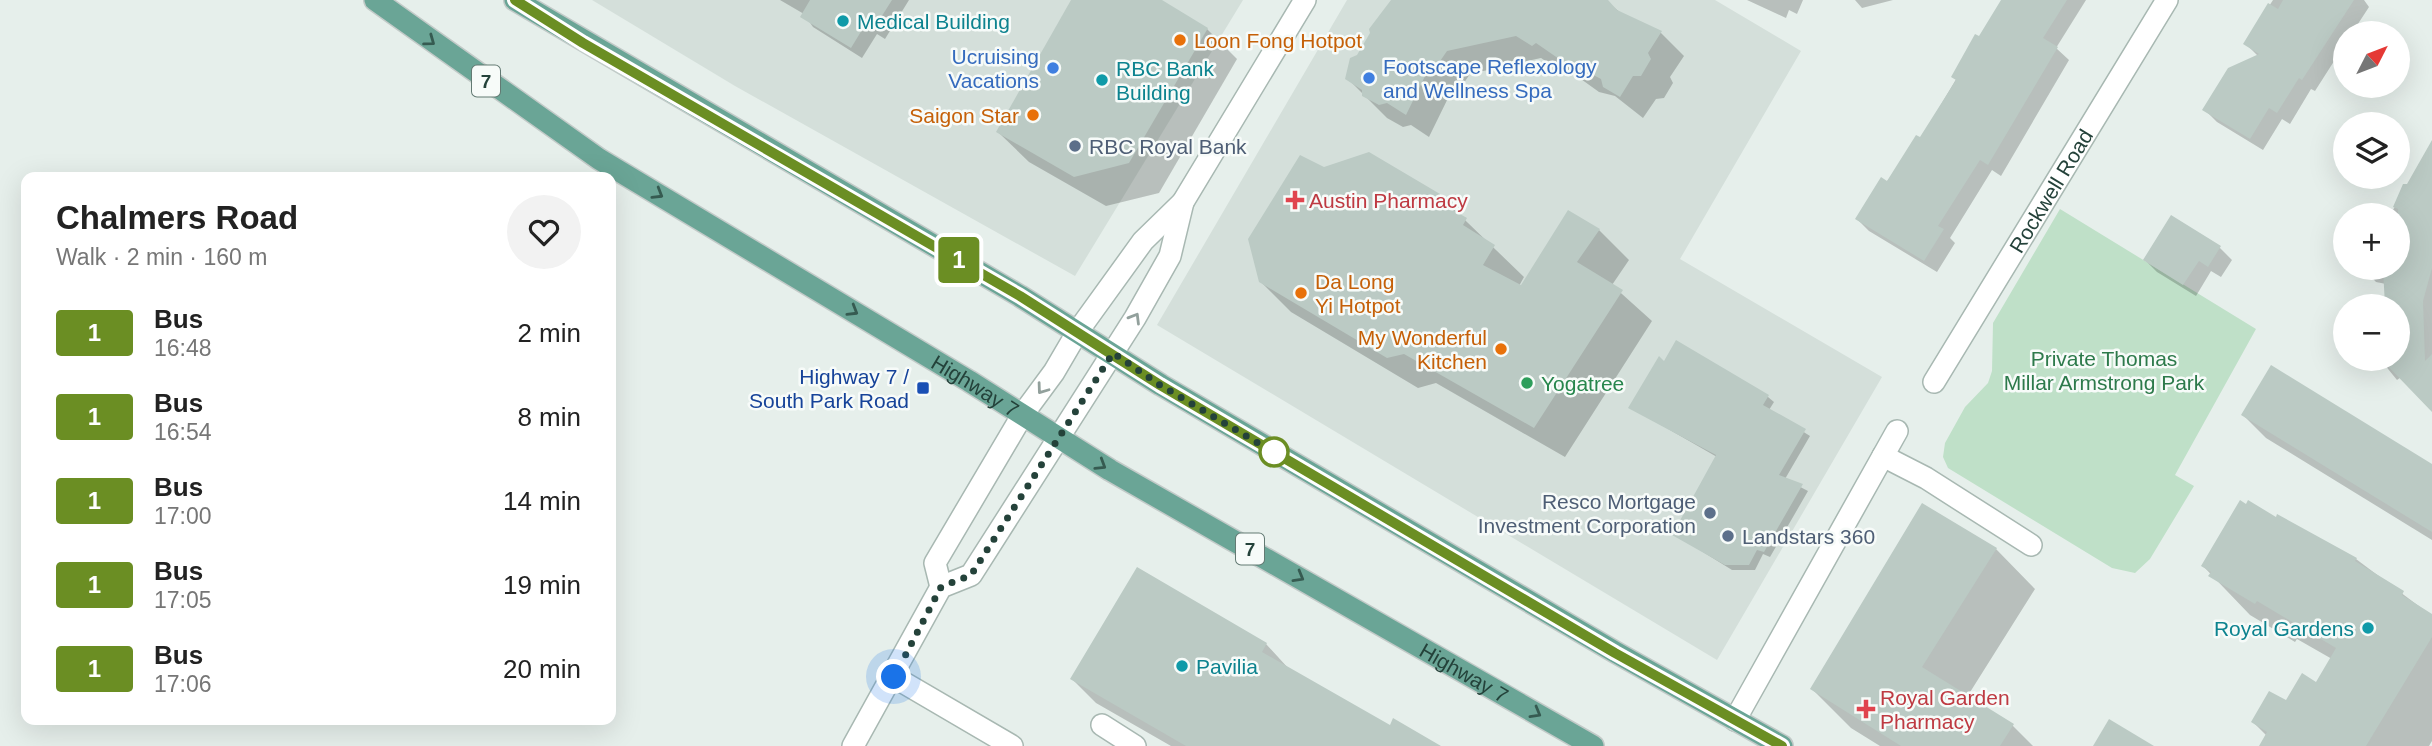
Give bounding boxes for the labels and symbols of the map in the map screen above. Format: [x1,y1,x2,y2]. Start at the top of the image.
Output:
place label: Medical Building [857,10,1010,33]
marker: Medical Building [835,13,851,29]
north arrow [2333,21,2410,98]
place label: Loon Fong Hotpot [1194,29,1362,52]
one-way arrow [422,32,435,45]
marker: Loon Fong Hotpot [1172,32,1188,48]
place label: Ucruising Vacations [948,45,1039,92]
place label: Footscape Reflexology and Wellness Spa [1383,55,1597,102]
place label: RBC Bank Building [1116,57,1215,104]
marker: Ucruising Vacations [1045,60,1061,76]
road number: 7 [472,66,500,96]
marker: Footscape Reflexology and Wellness Spa [1361,70,1377,86]
marker: RBC Bank Building [1094,72,1110,88]
place label: Saigon Star [909,104,1019,127]
marker: Saigon Star [1025,107,1041,123]
street label: Rockwell Road [2004,125,2097,257]
place label: RBC Royal Bank [1089,135,1247,158]
marker: RBC Royal Bank [1067,138,1083,154]
one-way arrow [650,186,663,199]
place label: Austin Pharmacy [1309,189,1468,212]
marker: Austin Pharmacy [1287,192,1303,208]
line badge: 1 [936,237,982,283]
place label: Da Long Yi Hotpot [1315,270,1401,317]
marker: Da Long Yi Hotpot [1293,285,1309,301]
one-way arrow [845,303,858,316]
one-way arrow [1127,312,1140,325]
place label: My Wonderful Kitchen [1358,326,1487,373]
marker: My Wonderful Kitchen [1493,341,1509,357]
park label: Private Thomas Millar Armstrong Park [2004,347,2205,394]
street label: Highway 7 [928,350,1023,421]
place label: Highway 7 / South Park Road [749,365,909,412]
place label: Yogatree [1541,372,1624,395]
marker: Yogatree [1519,375,1535,391]
marker: Highway 7 / South Park Road [915,380,931,396]
one-way arrow [1038,381,1050,394]
unlabelled marker [1259,437,1289,467]
one-way arrow [1094,456,1107,469]
place label: Resco Mortgage Investment Corporation [1478,490,1696,537]
marker: Resco Mortgage Investment Corporation [1702,505,1718,521]
place label: Landstars 360 [1742,525,1875,548]
marker: Landstars 360 [1720,528,1736,544]
road number: 7 [1236,534,1264,564]
one-way arrow [1292,569,1304,582]
place label: Royal Gardens [2214,617,2354,640]
marker: Royal Gardens [2360,620,2376,636]
street label: Highway 7 [1416,638,1513,707]
place label: Pavilia [1196,655,1258,678]
marker: Pavilia [1174,658,1190,674]
your location [876,659,911,694]
place label: Royal Garden Pharmacy [1880,686,2010,733]
marker: Royal Garden Pharmacy [1858,701,1874,717]
one-way arrow [1529,705,1541,718]

